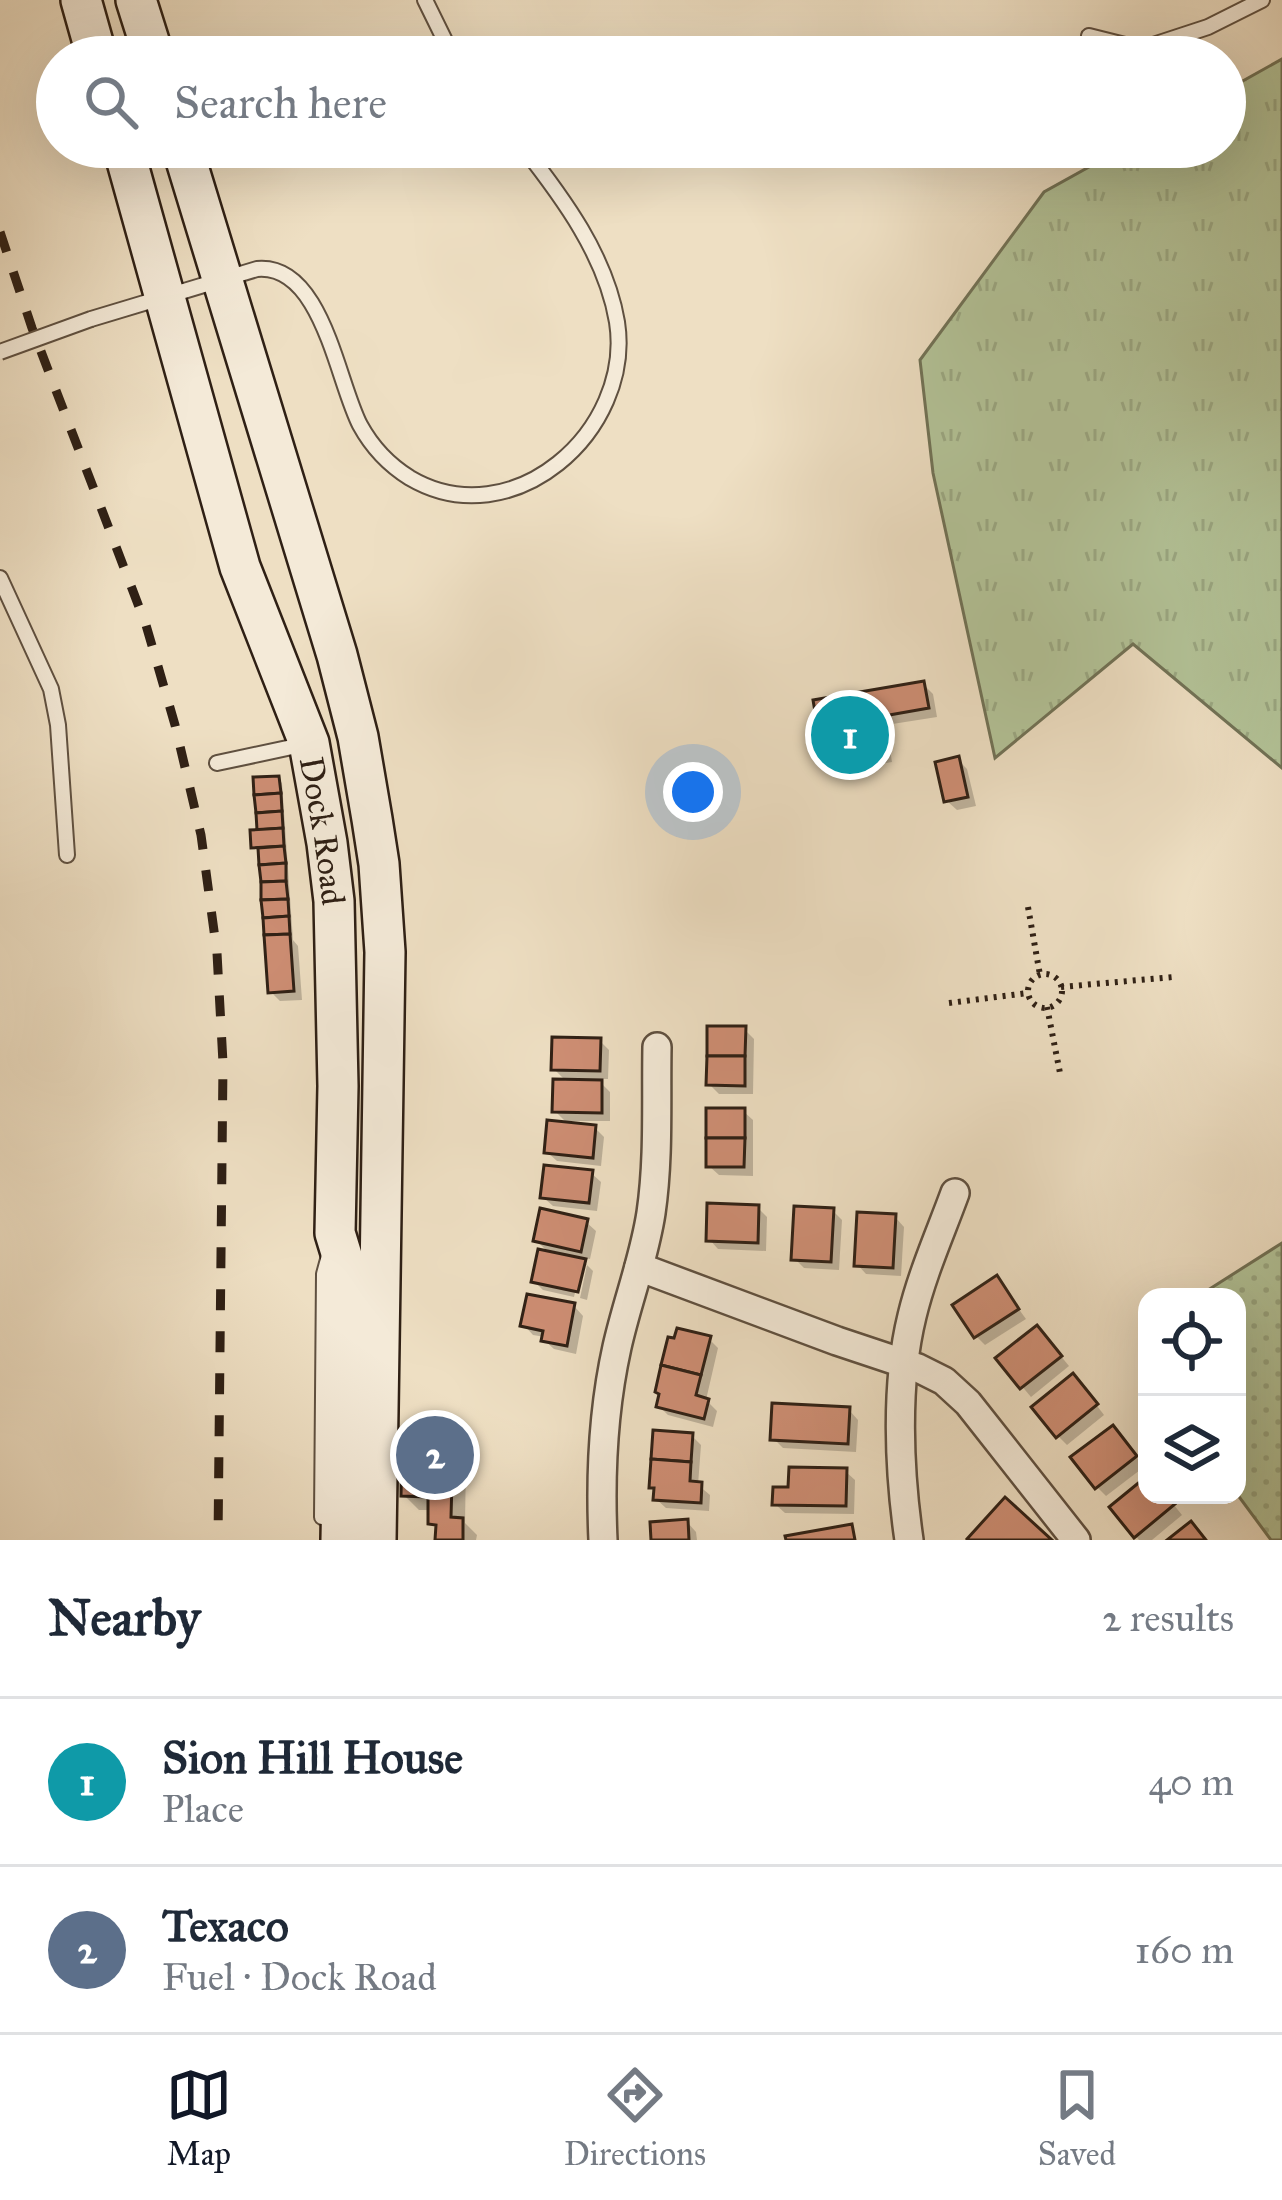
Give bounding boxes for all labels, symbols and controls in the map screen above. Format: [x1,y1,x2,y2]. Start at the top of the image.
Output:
search box [36,36,1246,168]
icon: search [78,69,144,135]
text: Search here [174,75,387,130]
pin: 1 [811,690,889,780]
street label: Dock Road [291,754,353,908]
your location [663,762,723,822]
map controls [1138,1288,1246,1504]
button: locate [1138,1288,1246,1396]
button: layers [1138,1396,1246,1504]
pin: 2 [396,1410,474,1500]
text: Nearby [48,1587,200,1649]
text: 2 results [1102,1594,1234,1642]
text: Sion Hill House [162,1730,463,1785]
text: 1 [79,1758,95,1806]
text: 40 m [1148,1758,1234,1806]
text: Place [162,1785,244,1833]
text: Texaco [162,1898,289,1953]
text: 2 [77,1926,97,1974]
text: 160 m [1135,1926,1234,1974]
text: Fuel · Dock Road [162,1953,437,2001]
tab: Map [166,2062,232,2174]
tab: Directions [564,2062,706,2174]
tab: Saved [1038,2062,1116,2174]

